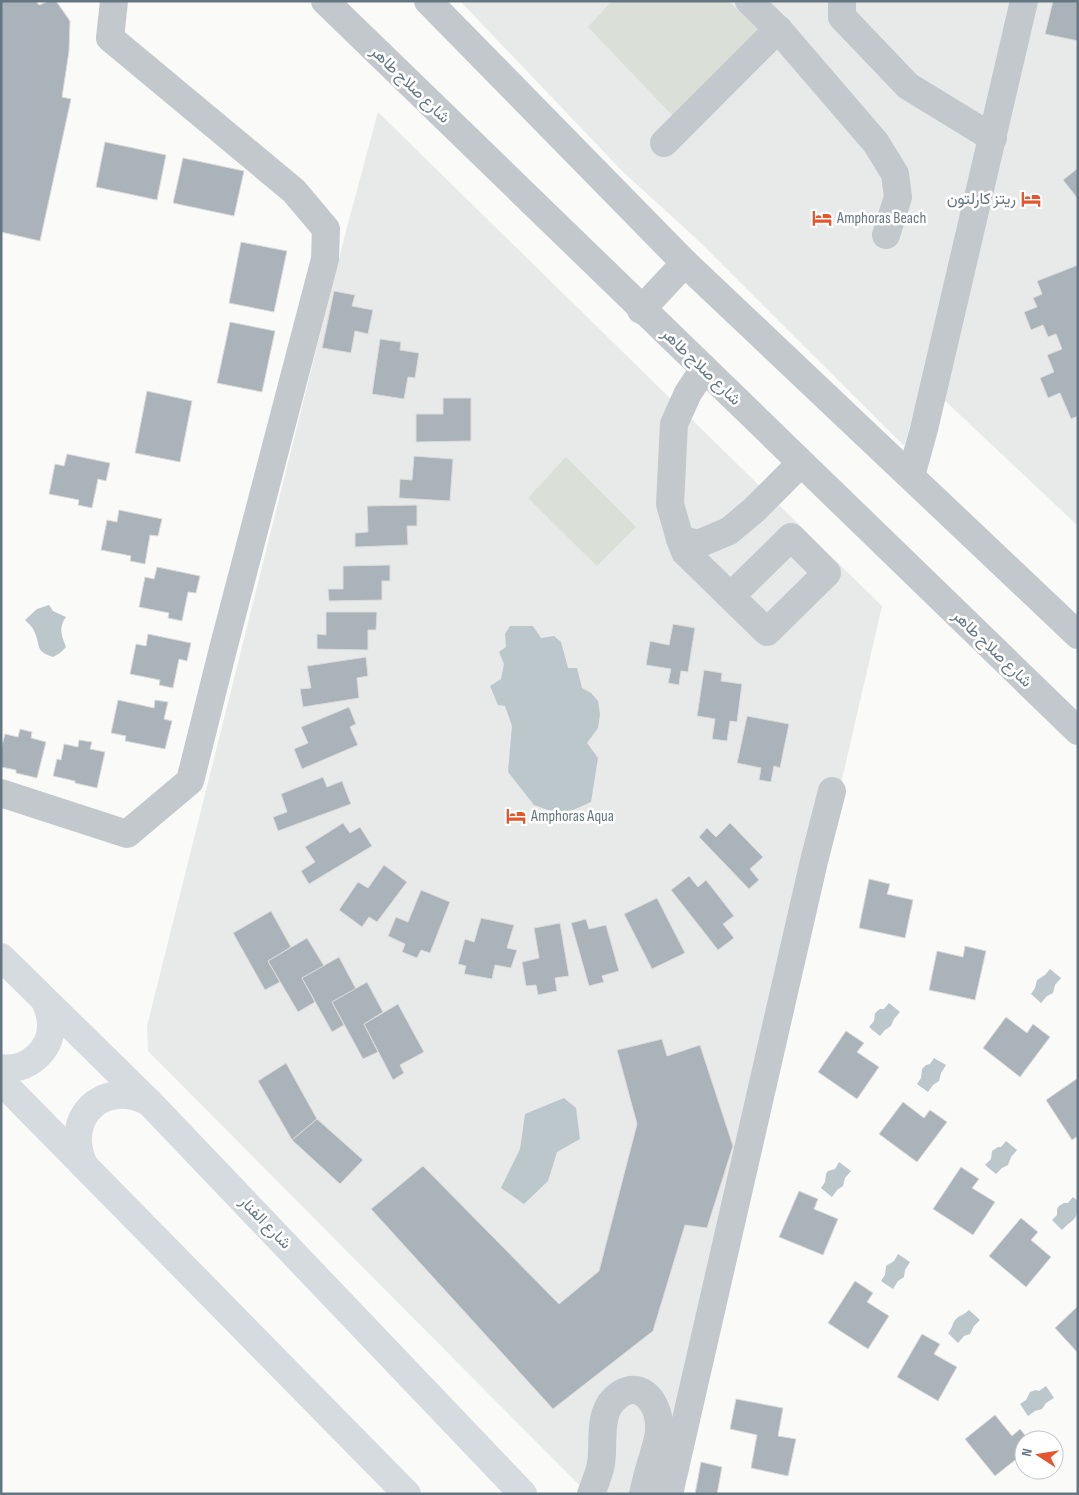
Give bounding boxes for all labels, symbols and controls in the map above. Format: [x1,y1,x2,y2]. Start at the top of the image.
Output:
street label: شارع صلاح طاهر [365,42,454,128]
hotel icon: ريتز كارلتون [1020,188,1042,210]
place label: ريتز كارلتون [947,190,1016,209]
hotel icon: Amphoras Beach [811,207,833,229]
place label: Amphoras Beach [836,209,926,228]
street label: شارع صلاح طاهر [656,324,745,410]
street label: شارع صلاح طاهر [947,606,1036,692]
hotel icon: Amphoras Aqua [505,805,527,827]
place label: Amphoras Aqua [530,807,614,826]
street label: شارع الفنار [234,1192,295,1254]
north arrow [1014,1430,1064,1480]
text: N [1018,1447,1036,1458]

